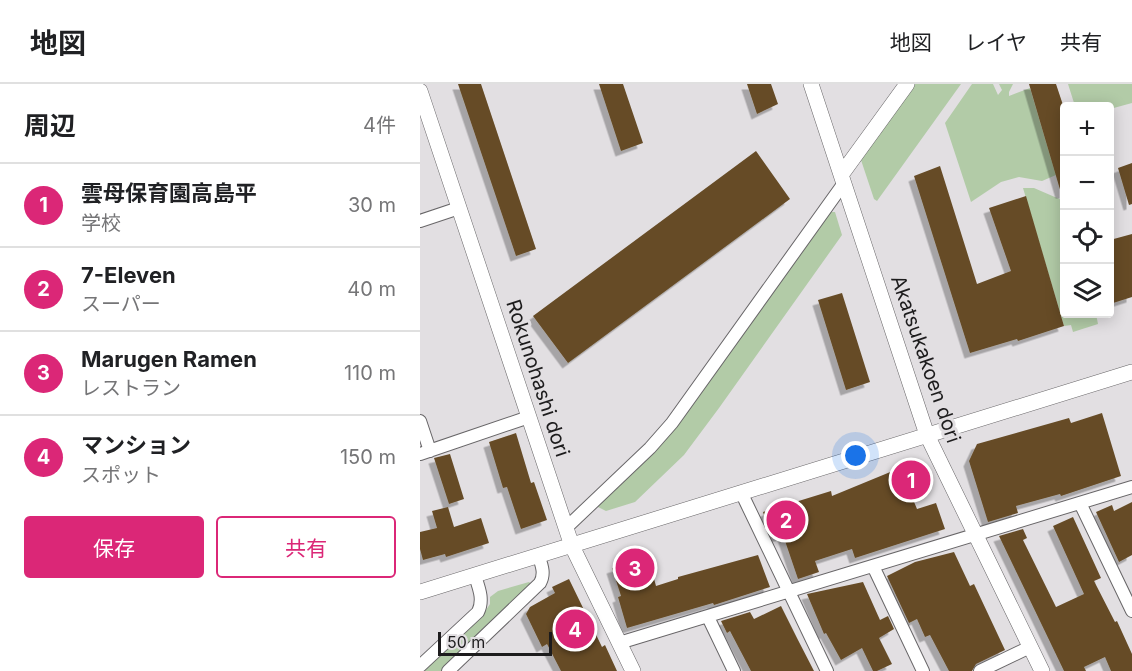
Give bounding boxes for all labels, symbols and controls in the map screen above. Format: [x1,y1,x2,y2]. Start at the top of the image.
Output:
text: 地図 [30,26,86,60]
text: 地図 [890,30,932,55]
text: レイヤ [965,30,1027,55]
text: 共有 [1060,30,1102,55]
map controls [1060,102,1114,318]
button: + [1060,102,1114,156]
text: 周辺 [24,110,76,141]
text: 4件 [363,113,396,137]
button: − [1060,156,1114,210]
text: 雲母保育園高島平 [81,180,257,206]
text: 1 [39,193,48,217]
text: 30 m [348,193,396,217]
button: locate [1060,210,1114,264]
text: 学校 [81,211,121,235]
text: 7-Eleven [81,262,176,288]
button: layers [1060,264,1114,318]
street label: Akatsukakoen dori [886,272,966,446]
text: 2 [37,277,50,301]
text: 40 m [347,277,396,301]
text: スーパー [81,292,161,316]
street label: Rokunohashi dori [501,296,575,460]
text: Marugen Ramen [81,346,257,372]
text: 3 [37,361,50,385]
text: 110 m [344,361,396,385]
text: レストラン [81,376,181,400]
text: マンション [81,432,191,458]
your location [841,441,870,470]
text: 4 [37,445,50,469]
text: 150 m [340,445,396,469]
pin: 1 [892,458,930,502]
text: スポット [81,463,161,487]
pin: 2 [766,498,806,542]
button: 保存 [24,516,204,578]
button: 共有 [216,516,396,578]
pin: 3 [616,546,654,590]
pin: 4 [556,606,594,652]
scale bar [438,629,552,656]
text: 50 m [447,632,485,652]

